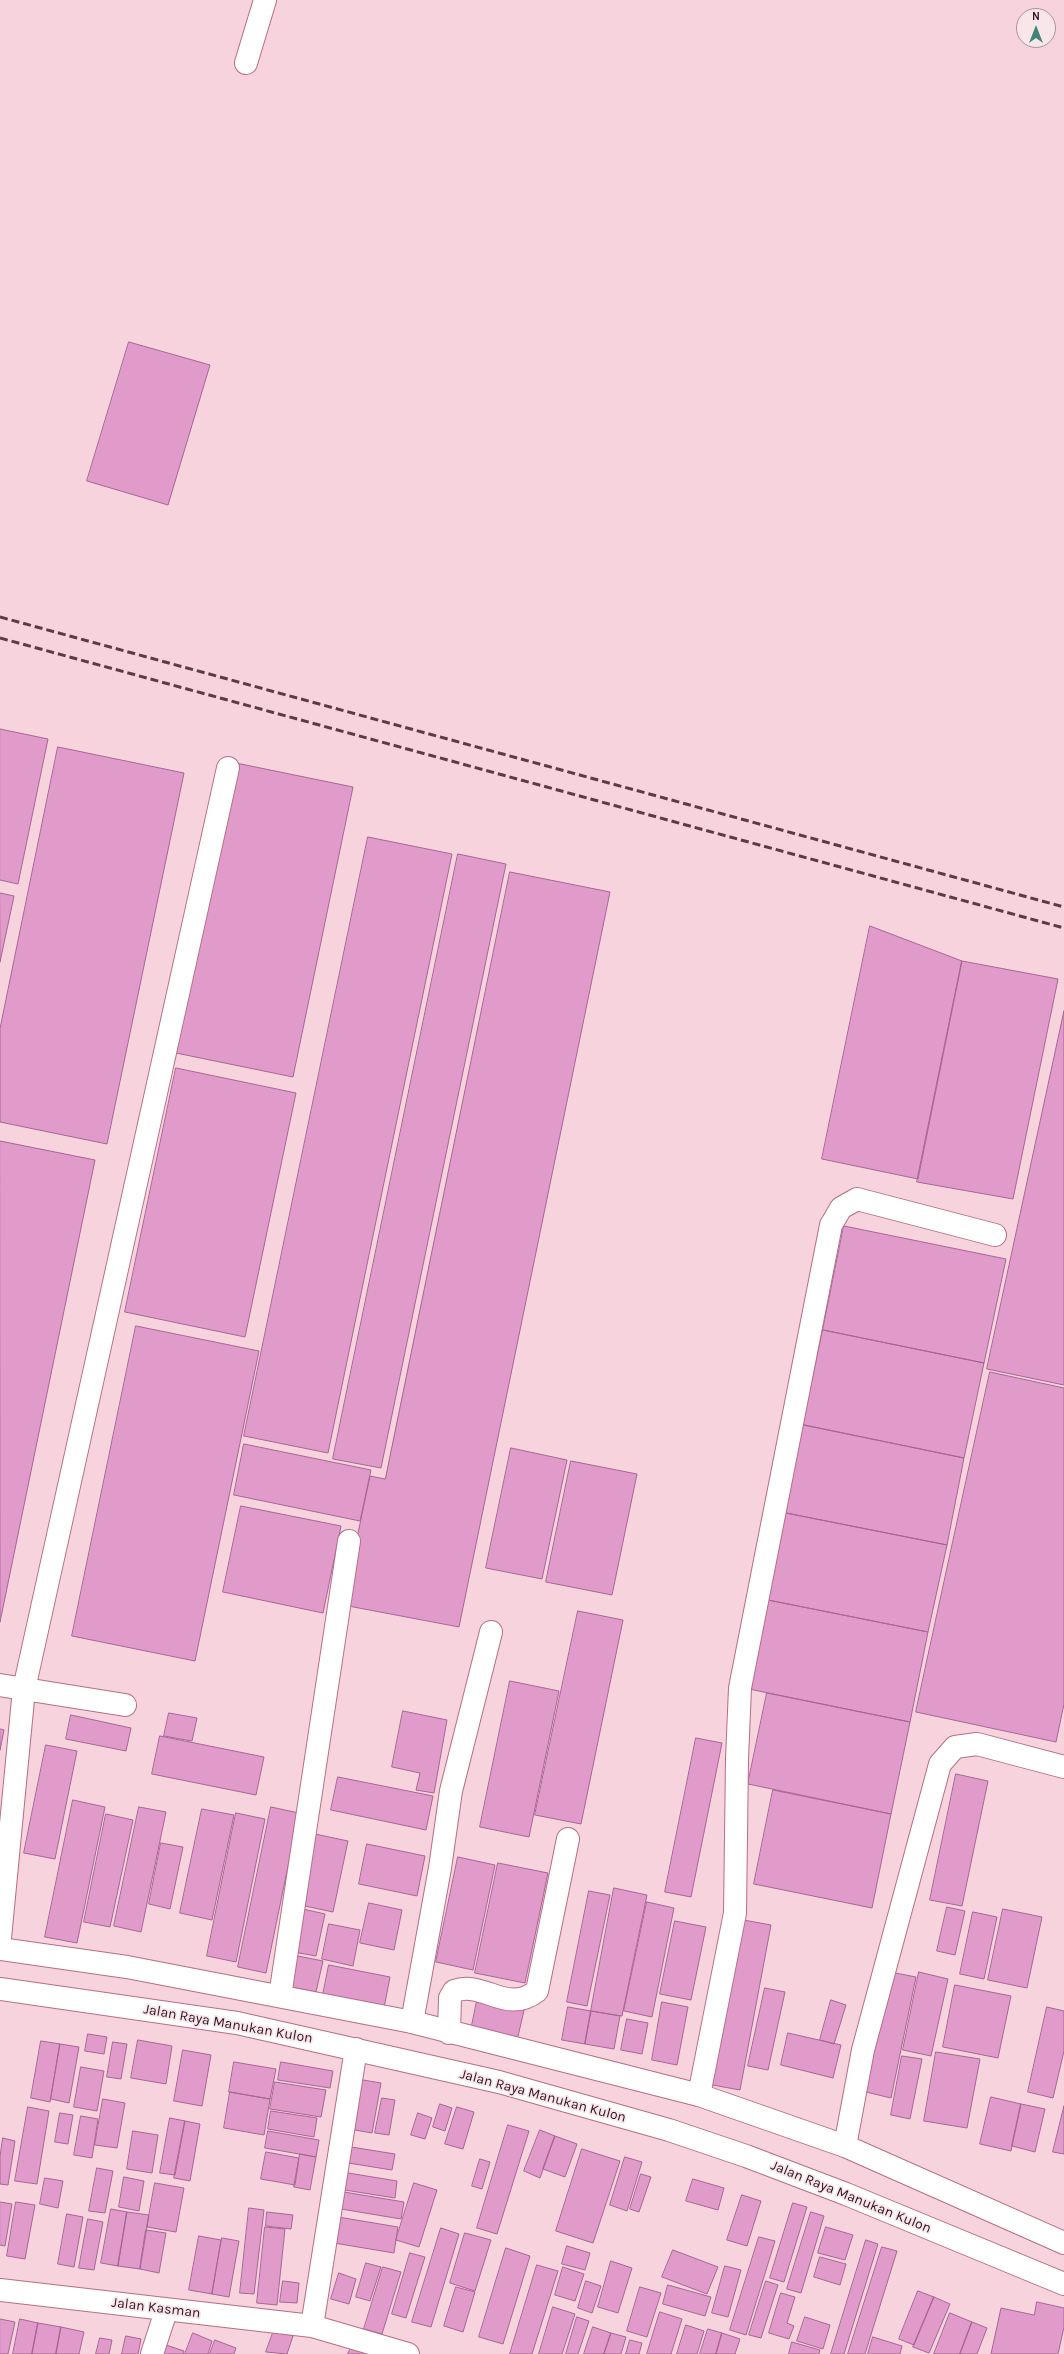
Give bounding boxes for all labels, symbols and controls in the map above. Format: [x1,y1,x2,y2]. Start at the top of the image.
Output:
north arrow [1016,8,1056,48]
text: N [1032,10,1040,23]
street label: Jalan Raya Manukan Kulon [142,2001,314,2047]
street label: Jalan Raya Manukan Kulon [458,2066,628,2126]
street label: Jalan Raya Manukan Kulon [768,2157,934,2237]
street label: Jalan Kasman [111,2294,201,2322]

